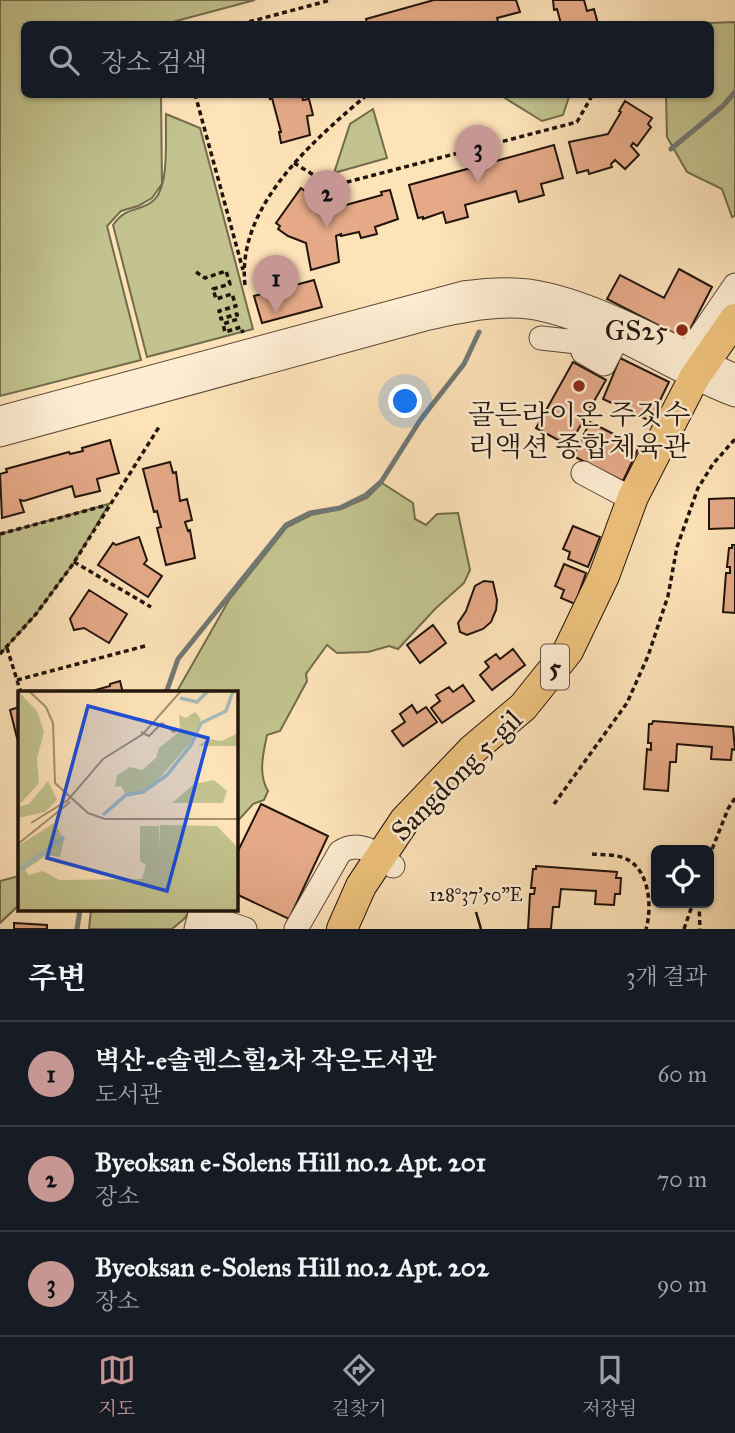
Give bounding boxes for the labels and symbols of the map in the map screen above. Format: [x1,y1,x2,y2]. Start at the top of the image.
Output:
pin: 3 [455,125,501,183]
pin: 2 [304,170,350,228]
pin: 1 [253,255,299,313]
place label: GS25 [605,313,668,348]
marker: GS25 [674,322,690,338]
marker: 골든라이온 주짓수 리액션 종합체육관 [571,378,587,394]
your location [388,384,422,418]
place label: 골든라이온 주짓수 리액션 종합체육관 [468,397,690,464]
road number: 5 [541,645,569,690]
inset map [18,691,238,912]
street label: Sangdong 5-gil [383,702,530,848]
text: 128°37'50"E [429,884,523,906]

